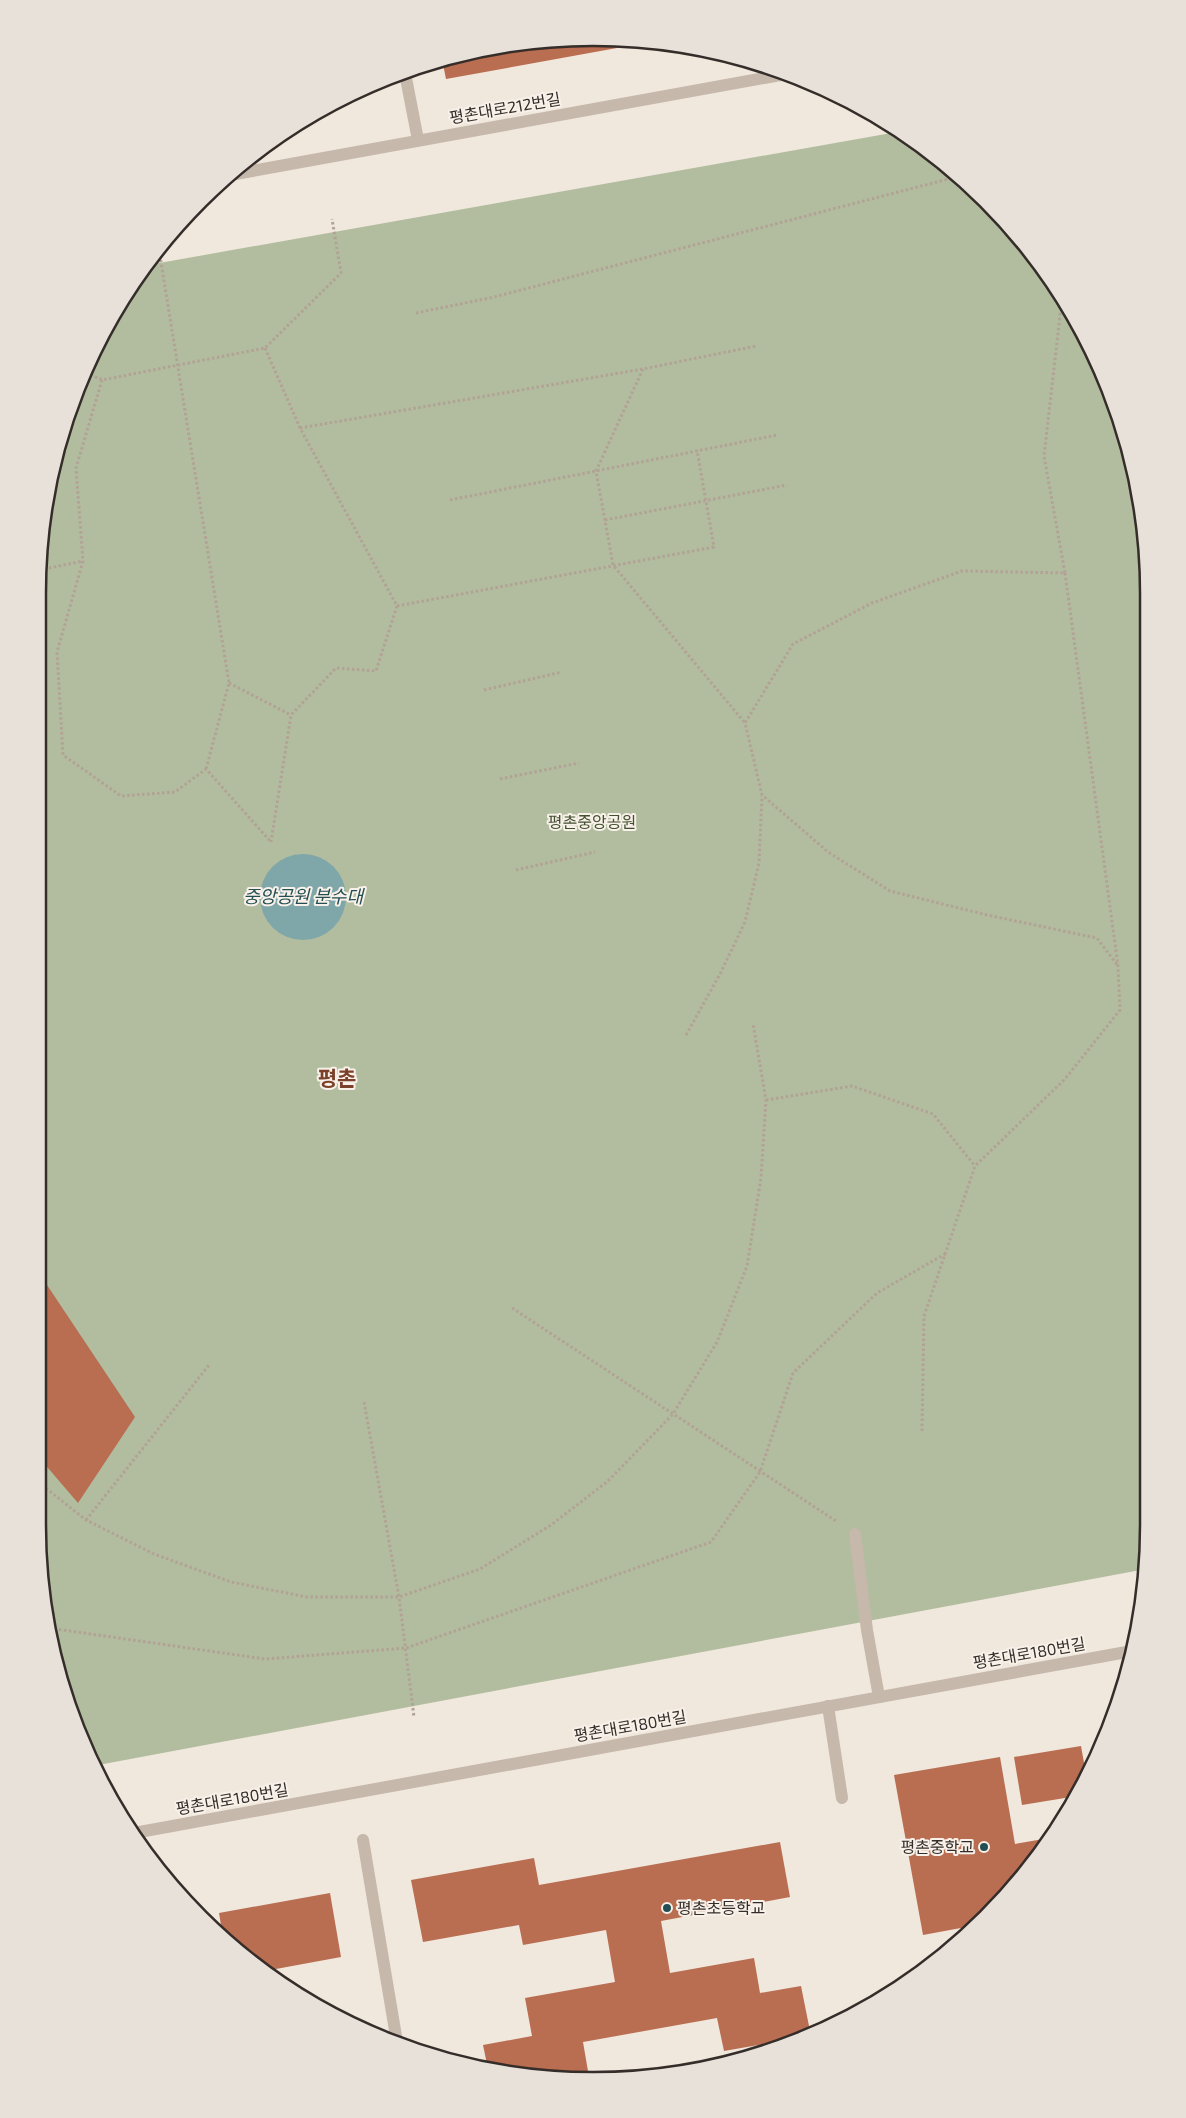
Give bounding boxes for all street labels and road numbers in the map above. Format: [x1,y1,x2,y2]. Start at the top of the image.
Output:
street label: 평촌대로212번길 [448,88,562,127]
street label: 평촌대로180번길 [971,1633,1087,1672]
street label: 평촌대로180번길 [572,1706,688,1745]
street label: 평촌대로180번길 [174,1779,290,1818]

